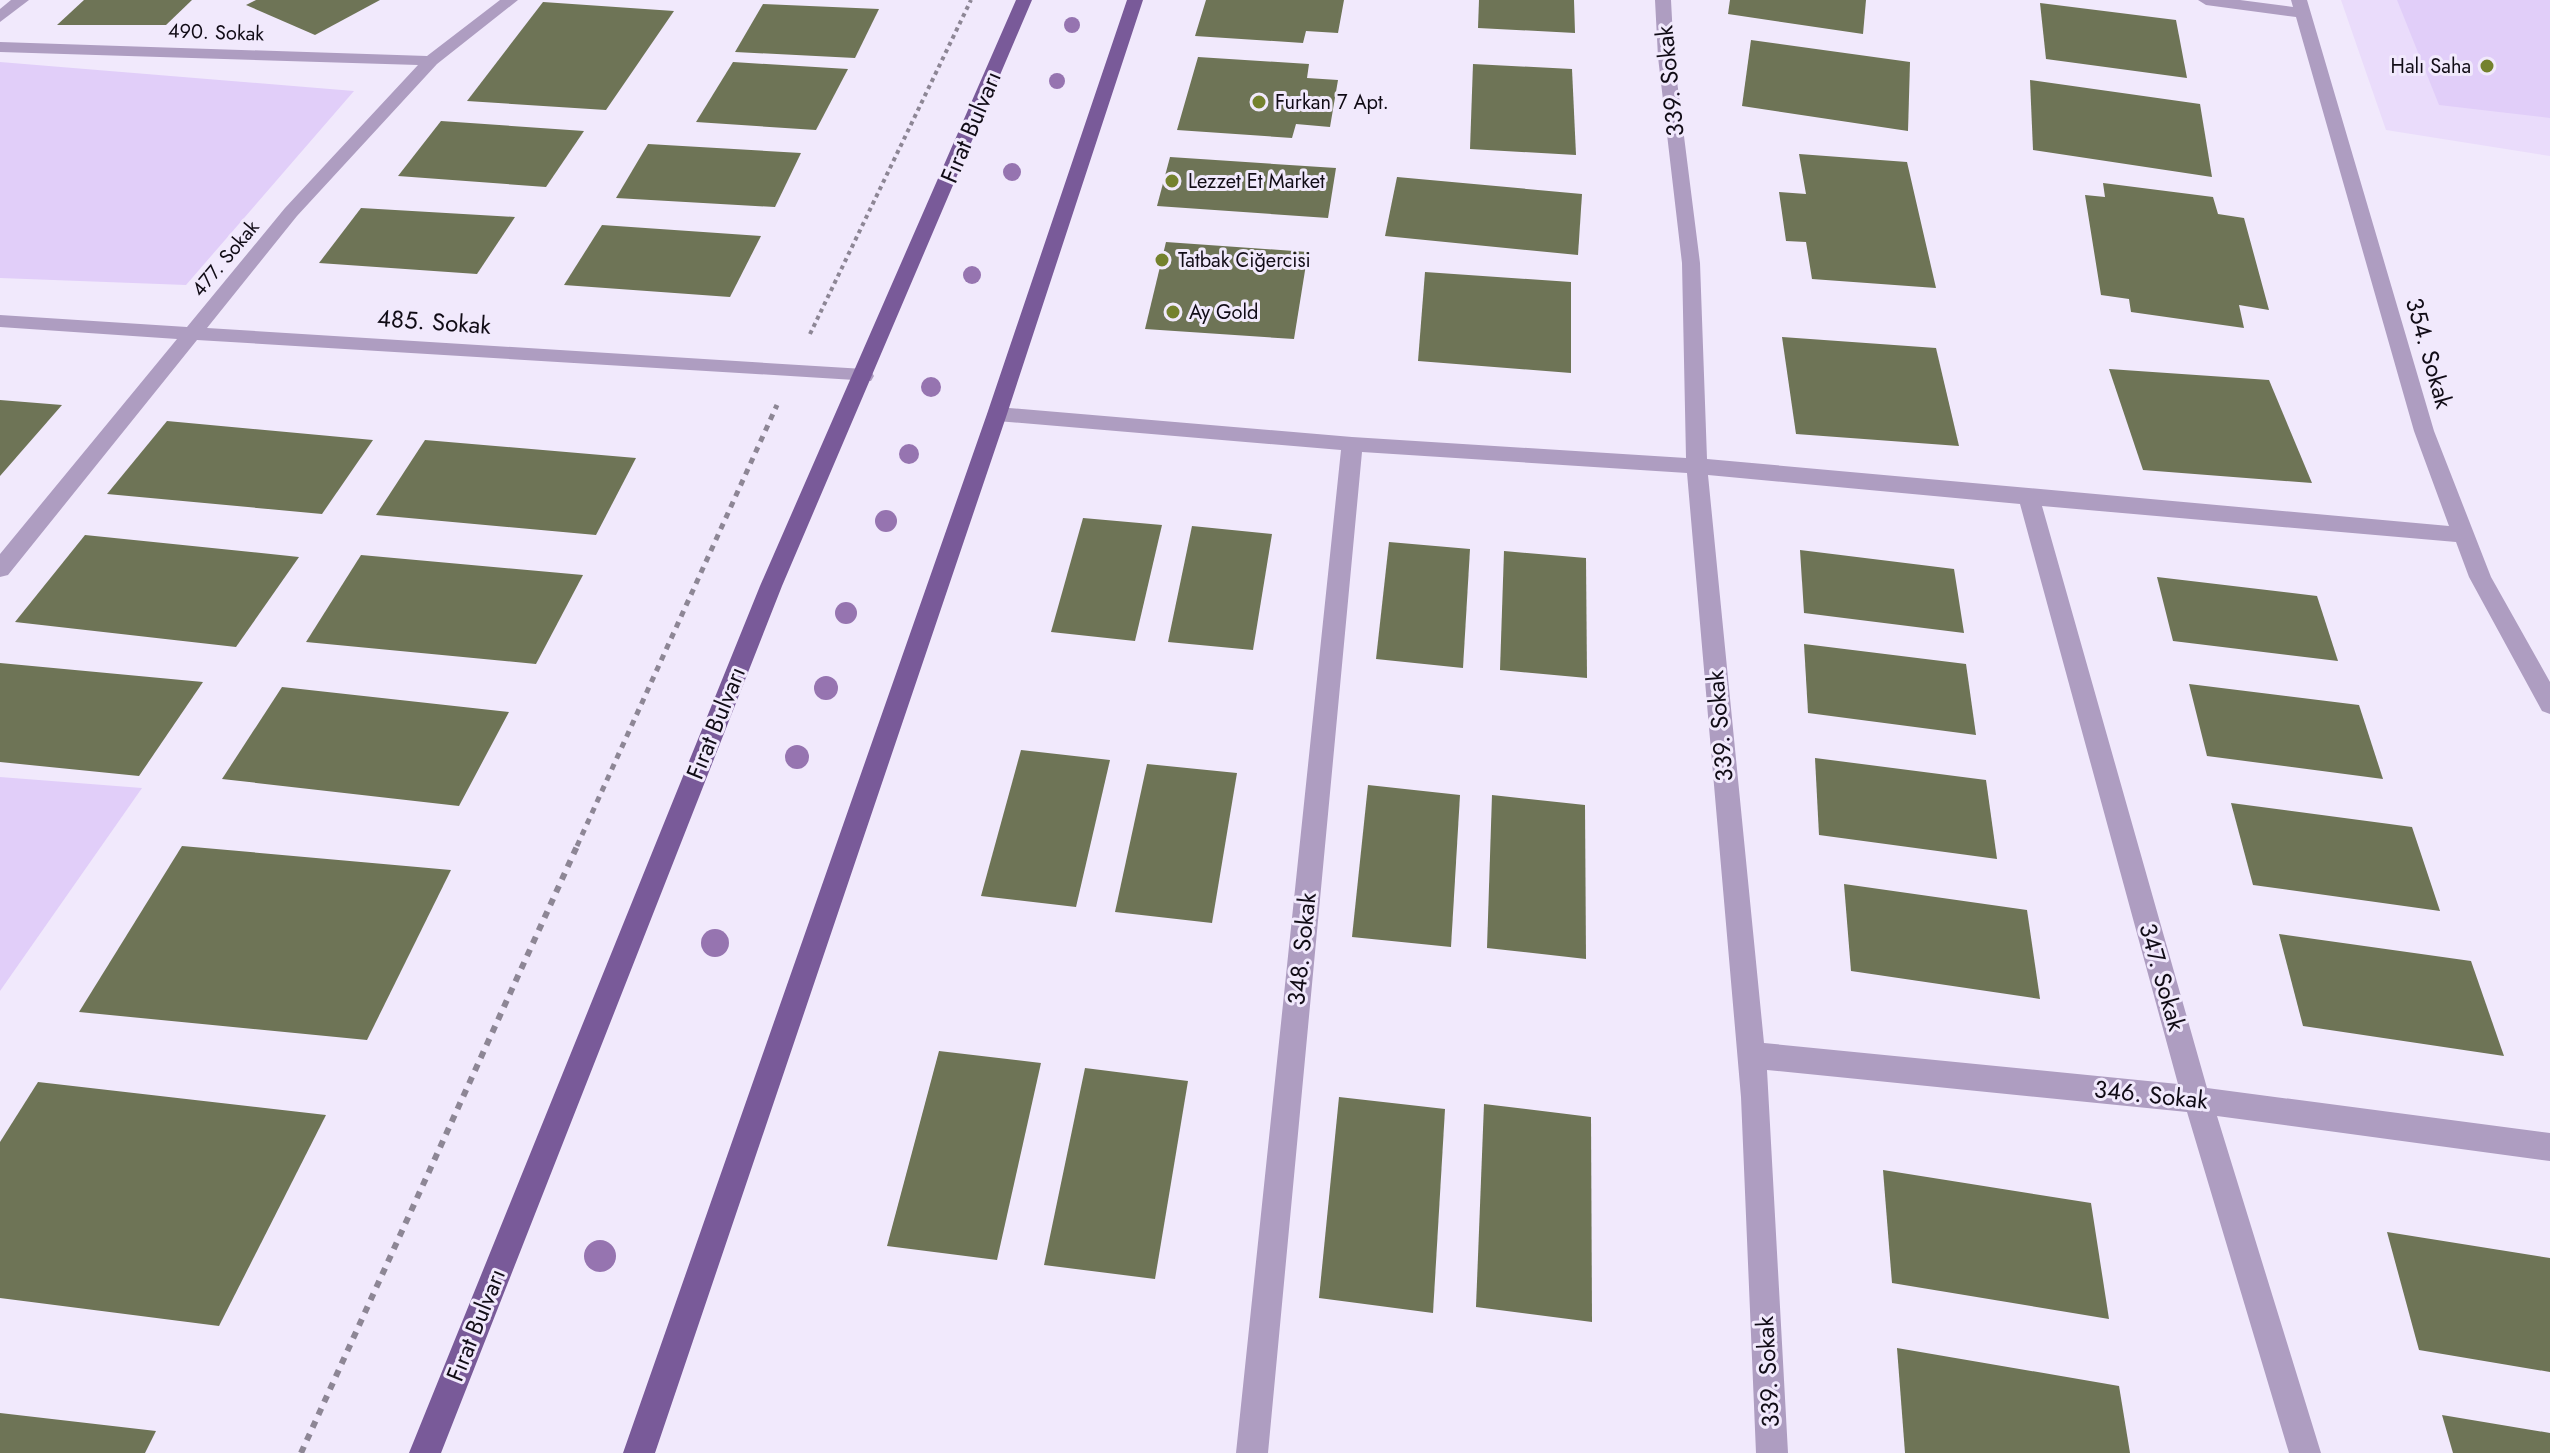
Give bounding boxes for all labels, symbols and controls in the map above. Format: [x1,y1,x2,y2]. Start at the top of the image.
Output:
street label: 490. Sokak [167,16,265,49]
street label: 339. Sokak [1646,23,1693,138]
place label: Halı Saha [2391,52,2471,81]
marker: Halı Saha [2478,57,2496,75]
street label: Fırat Bulvarı [931,65,1010,188]
place label: Furkan 7 Apt. [1275,88,1389,117]
marker: Furkan 7 Apt. [1250,93,1268,111]
place label: Lezzet Et Market [1188,167,1325,196]
marker: Lezzet Et Market [1163,172,1181,190]
street label: 477. Sokak [185,214,266,303]
place label: Tatbak Ciğercisi [1178,246,1311,275]
marker: Tatbak Ciğercisi [1153,251,1171,269]
street label: 354. Sokak [2397,293,2462,413]
place label: Ay Gold [1189,298,1258,327]
street label: 485. Sokak [376,300,493,343]
marker: Ay Gold [1164,303,1182,321]
street label: Fırat Bulvarı [677,661,754,784]
street label: 339. Sokak [1697,668,1742,783]
street label: 348. Sokak [1278,890,1325,1007]
street label: 347. Sokak [2130,919,2195,1035]
street label: 346. Sokak [2092,1071,2210,1118]
street label: Fırat Bulvarı [437,1263,514,1386]
street label: 339. Sokak [1747,1315,1788,1429]

